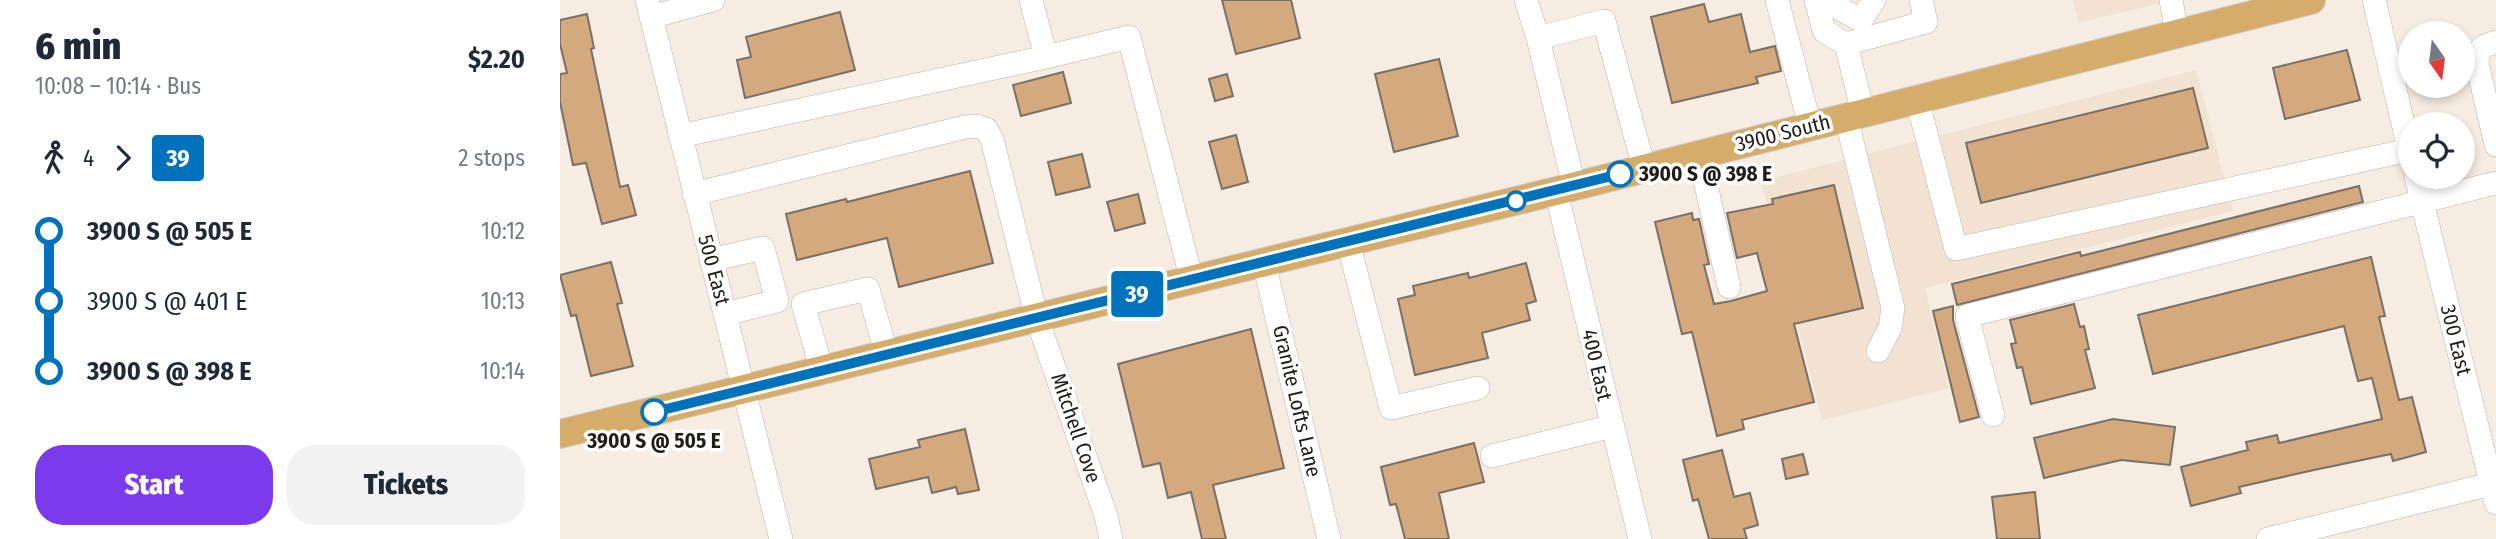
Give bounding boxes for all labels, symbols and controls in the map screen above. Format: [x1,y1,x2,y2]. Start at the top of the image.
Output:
north arrow [2398,21,2474,98]
map controls [2398,21,2475,189]
text: 6 min [35,23,121,69]
text: $2.20 [468,44,525,75]
text: 10:08 – 10:14 · Bus [35,72,201,100]
street label: 3900 South [1733,109,1833,157]
button: locate [2398,112,2475,189]
icon: walk [35,139,73,177]
icon: forward [104,139,142,177]
text: 4 [83,144,94,172]
text: 39 [166,144,190,172]
text: 2 stops [458,144,525,172]
marker: 3900 S @ 398 E [1607,161,1633,187]
place label: 3900 S @ 398 E [1638,161,1772,187]
unlabelled marker [1506,191,1526,211]
text: 3900 S @ 505 E [87,216,252,247]
text: 10:12 [481,217,525,245]
street label: 500 East [692,232,736,308]
line badge: 39 [1106,271,1168,317]
text: 39 [1125,280,1149,308]
text: 3900 S @ 401 E [87,286,247,317]
text: 10:13 [481,287,525,315]
street label: 300 East [2435,302,2477,378]
street label: Granite Lofts Lane [1267,322,1327,480]
street label: 400 East [1576,327,1618,403]
text: 3900 S @ 398 E [87,356,252,387]
text: 10:14 [480,357,525,385]
street label: Mitchell Cove [1045,370,1107,486]
marker: 3900 S @ 505 E [641,399,667,425]
place label: 3900 S @ 505 E [586,428,721,454]
button: Start [35,445,273,525]
button: Tickets [287,445,525,525]

